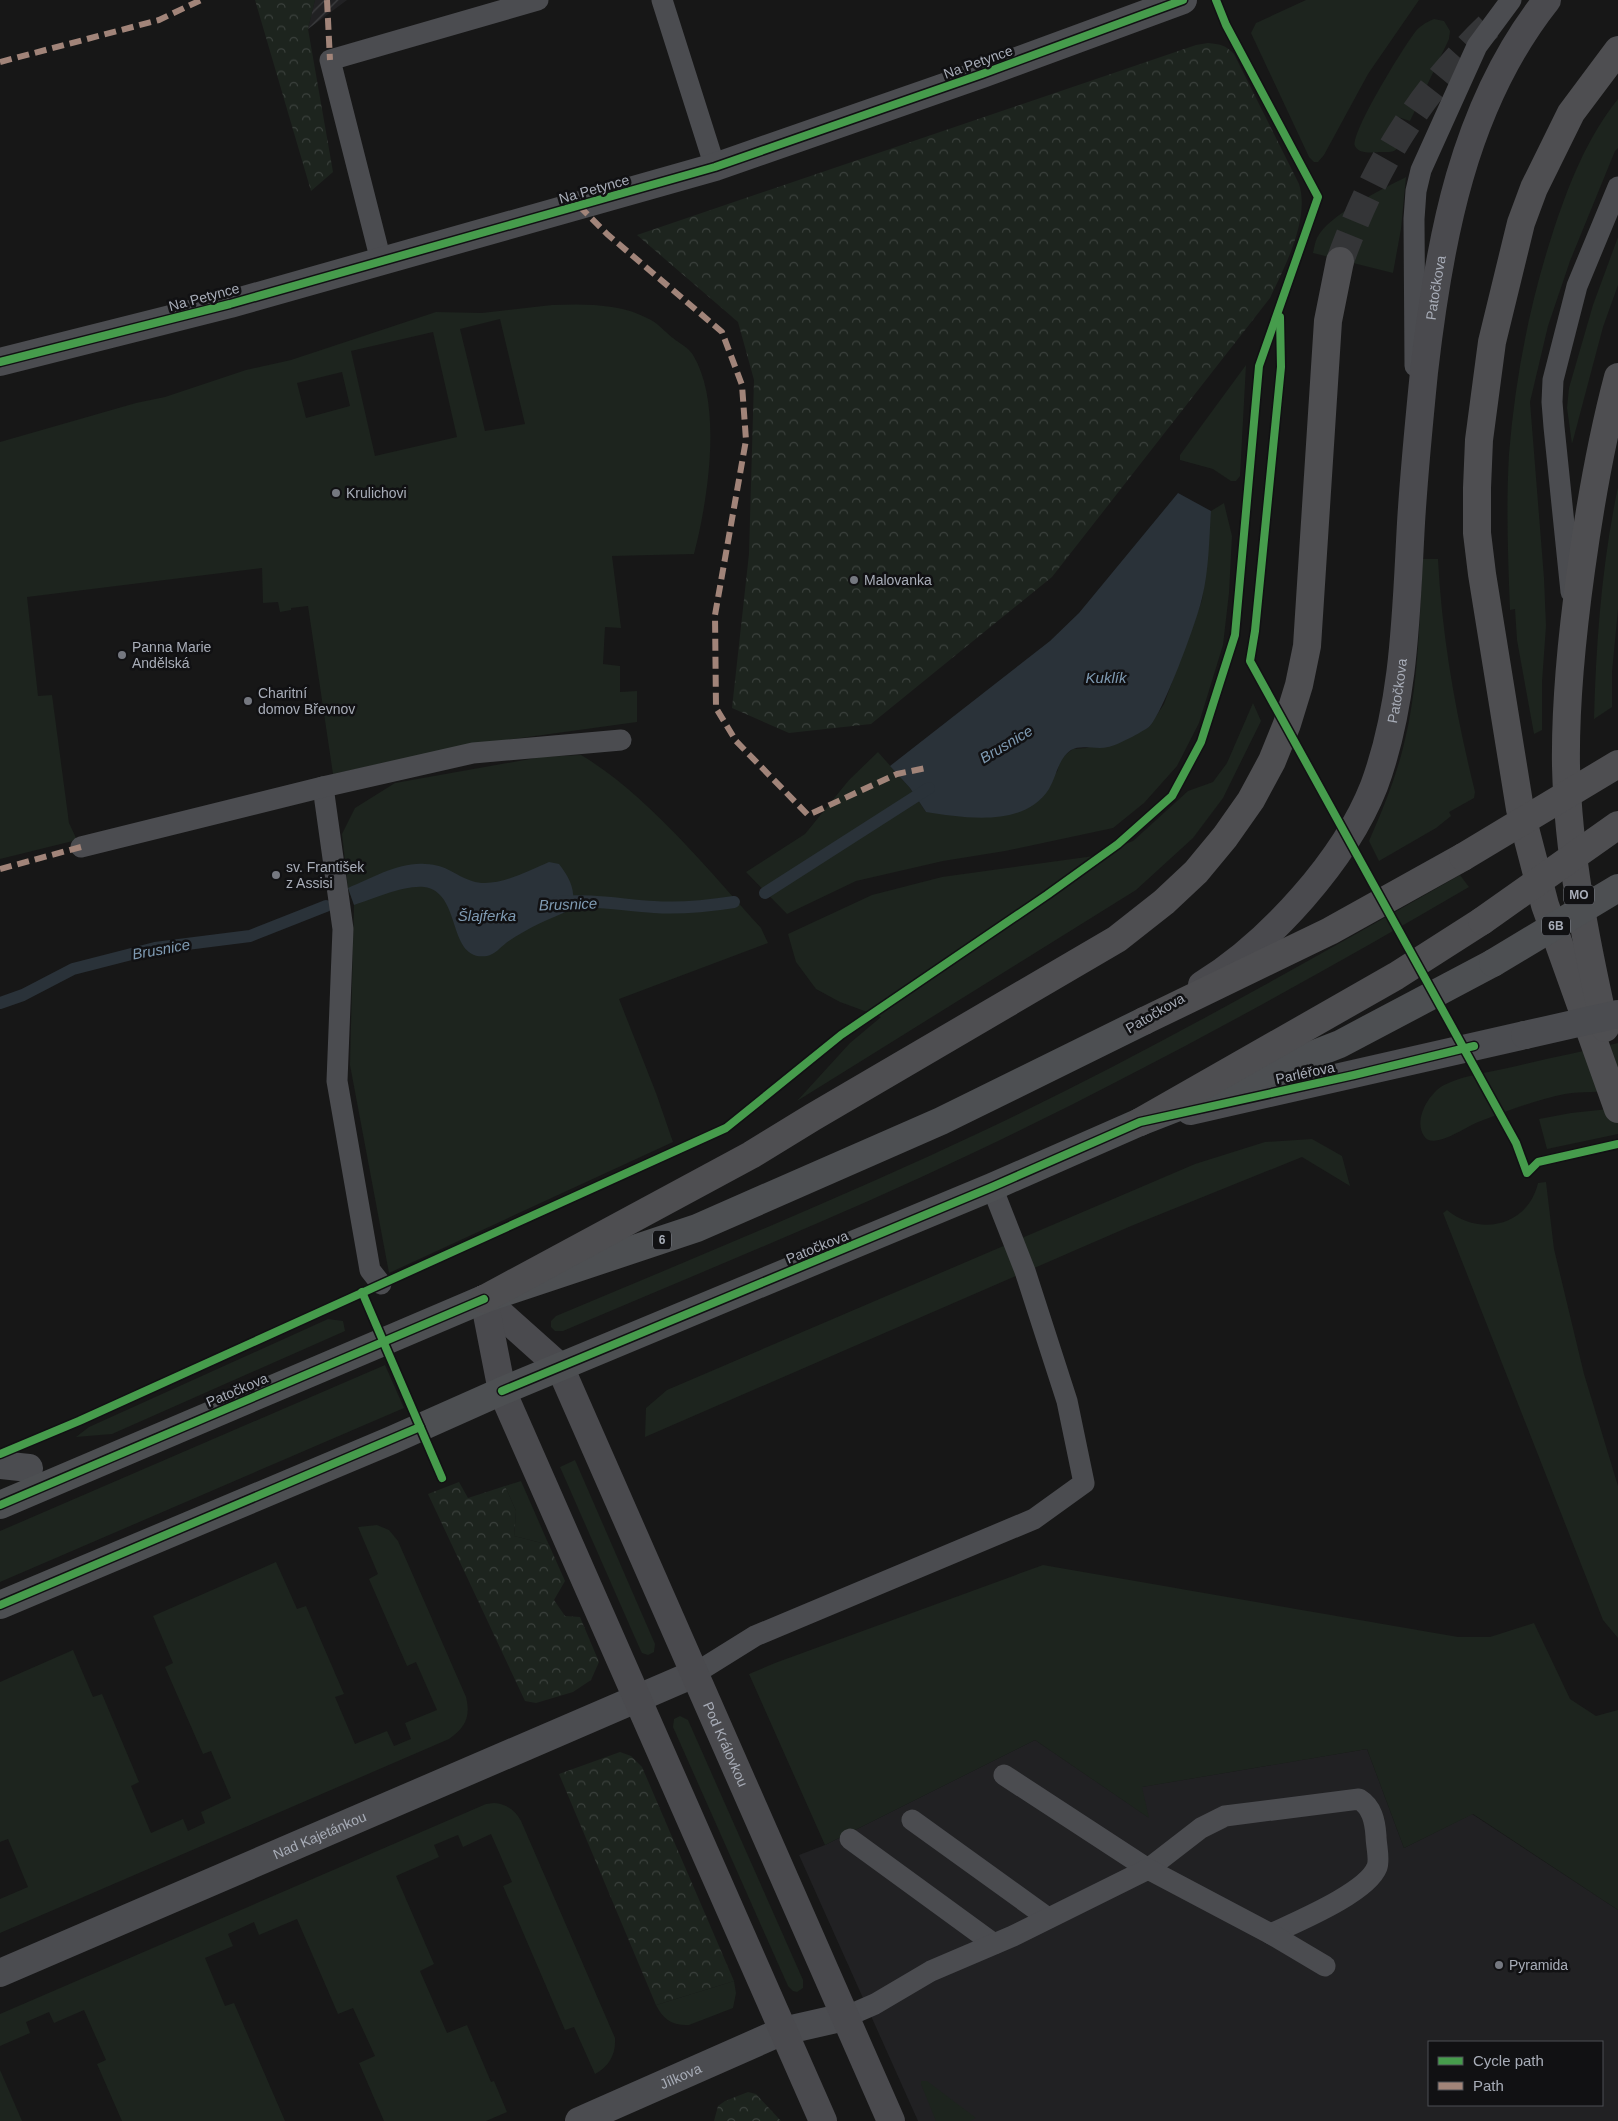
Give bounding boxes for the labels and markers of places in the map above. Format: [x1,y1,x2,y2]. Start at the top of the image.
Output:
place label: Krulichovi [346,485,407,501]
marker: Krulichovi [330,487,342,499]
place label: Malovanka [864,572,932,588]
marker: Malovanka [848,574,860,586]
place label: Panna Marie Andělská [132,639,212,671]
marker: Panna Marie Andělská [116,649,128,661]
place label: Charitní domov Břevnov [258,685,355,717]
marker: Charitní domov Břevnov [242,695,254,707]
place label: sv. František z Assisi [286,859,365,891]
marker: sv. František z Assisi [270,869,282,881]
place label: Pyramida [1509,1957,1568,1973]
marker: Pyramida [1493,1959,1505,1971]

